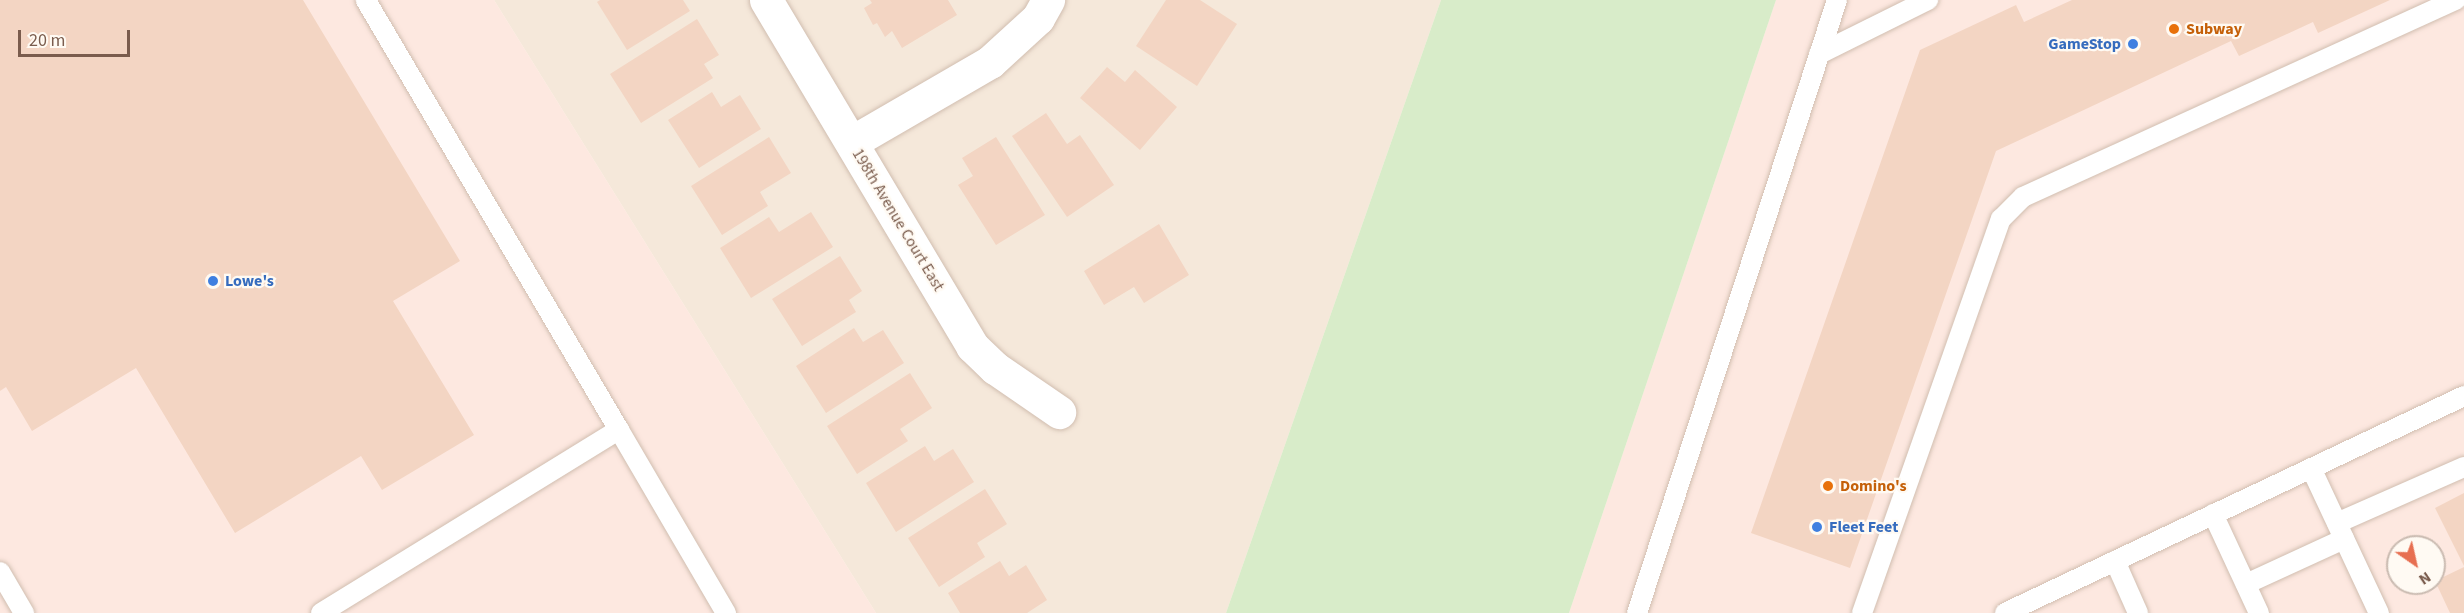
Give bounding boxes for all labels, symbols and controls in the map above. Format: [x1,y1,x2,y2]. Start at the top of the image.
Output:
scale bar [21,18,134,56]
place label: Subway [2186,19,2242,39]
marker: Subway [2167,22,2181,36]
text: 20 m [29,28,65,53]
place label: GameStop [2048,34,2121,54]
marker: GameStop [2126,37,2140,51]
street label: 198th Avenue Court East [848,145,948,295]
place label: Lowe's [225,271,274,291]
marker: Lowe's [206,274,220,288]
place label: Domino's [1840,476,1907,496]
marker: Domino's [1821,479,1835,493]
place label: Fleet Feet [1829,517,1898,537]
marker: Fleet Feet [1810,520,1824,534]
north arrow [2386,535,2446,595]
text: N [2414,566,2436,590]

